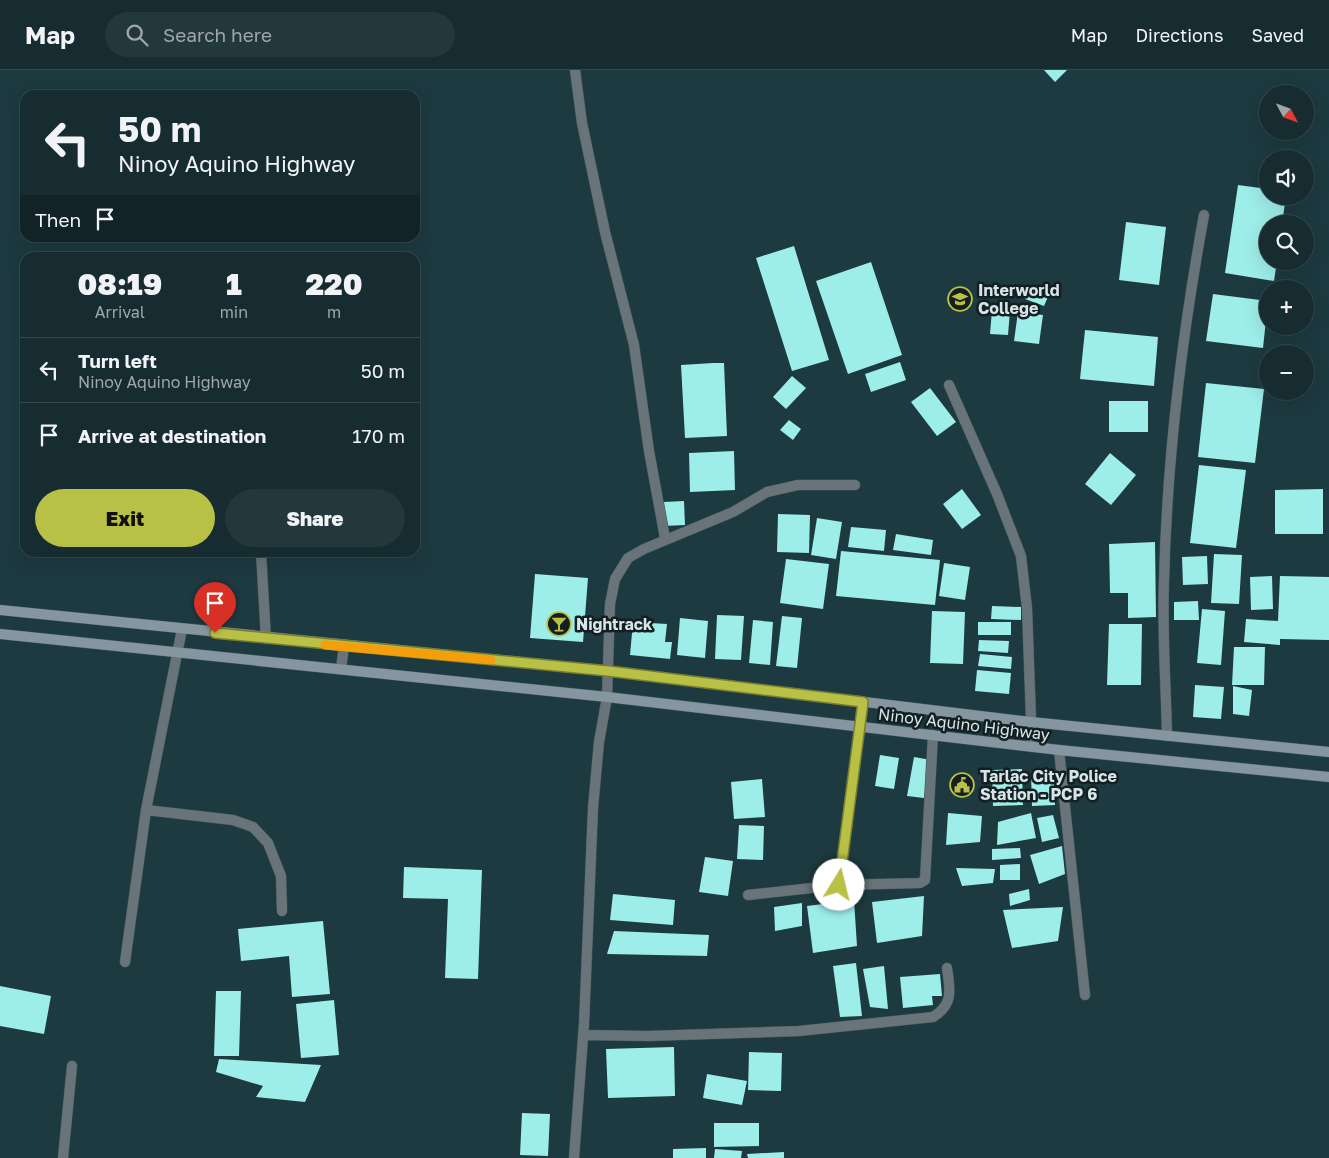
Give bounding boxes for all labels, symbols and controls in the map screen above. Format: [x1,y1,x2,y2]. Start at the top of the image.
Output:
search box [105,12,455,57]
text: Map [25,20,75,49]
icon: search [123,21,151,49]
text: Search here [163,23,272,46]
text: Map [1071,24,1107,46]
text: Directions [1135,24,1223,46]
text: Saved [1251,24,1304,46]
north arrow [1259,85,1314,140]
map controls [1259,85,1314,400]
text: 50 m [118,108,201,150]
icon: left [35,110,100,175]
text: Ninoy Aquino Highway [118,150,355,177]
button: sound [1259,150,1314,205]
icon: arrive [91,205,119,233]
text: Then [35,208,81,231]
button: search [1259,215,1314,270]
text: 08:19 [78,266,162,302]
text: 1 [226,266,242,302]
text: 220 [306,266,363,302]
place label: Interworld College [978,280,1060,318]
button: + [1259,280,1314,335]
school or university icon: Interworld College [947,286,973,312]
text: Arrival [95,302,145,322]
text: min [220,302,248,322]
text: m [327,302,341,322]
button: − [1259,345,1314,400]
text: Turn left [78,349,157,372]
icon: left [35,356,63,384]
text: 50 m [361,359,405,382]
text: Ninoy Aquino Highway [78,372,251,392]
icon: arrive [35,421,63,449]
text: Arrive at destination [78,424,266,447]
text: 170 m [352,424,405,447]
button: Exit [35,489,215,547]
button: Share [225,489,405,547]
pin [194,582,236,633]
icon: arrive [201,589,229,617]
bar icon: Nightrack [546,611,572,637]
place label: Nightrack [576,614,653,634]
street label: Ninoy Aquino Highway [877,704,1051,744]
place label: Tarlac City Police Station - PCP 6 [980,766,1117,804]
public building icon: Tarlac City Police Station - PCP 6 [949,772,975,798]
position arrow [812,858,864,910]

